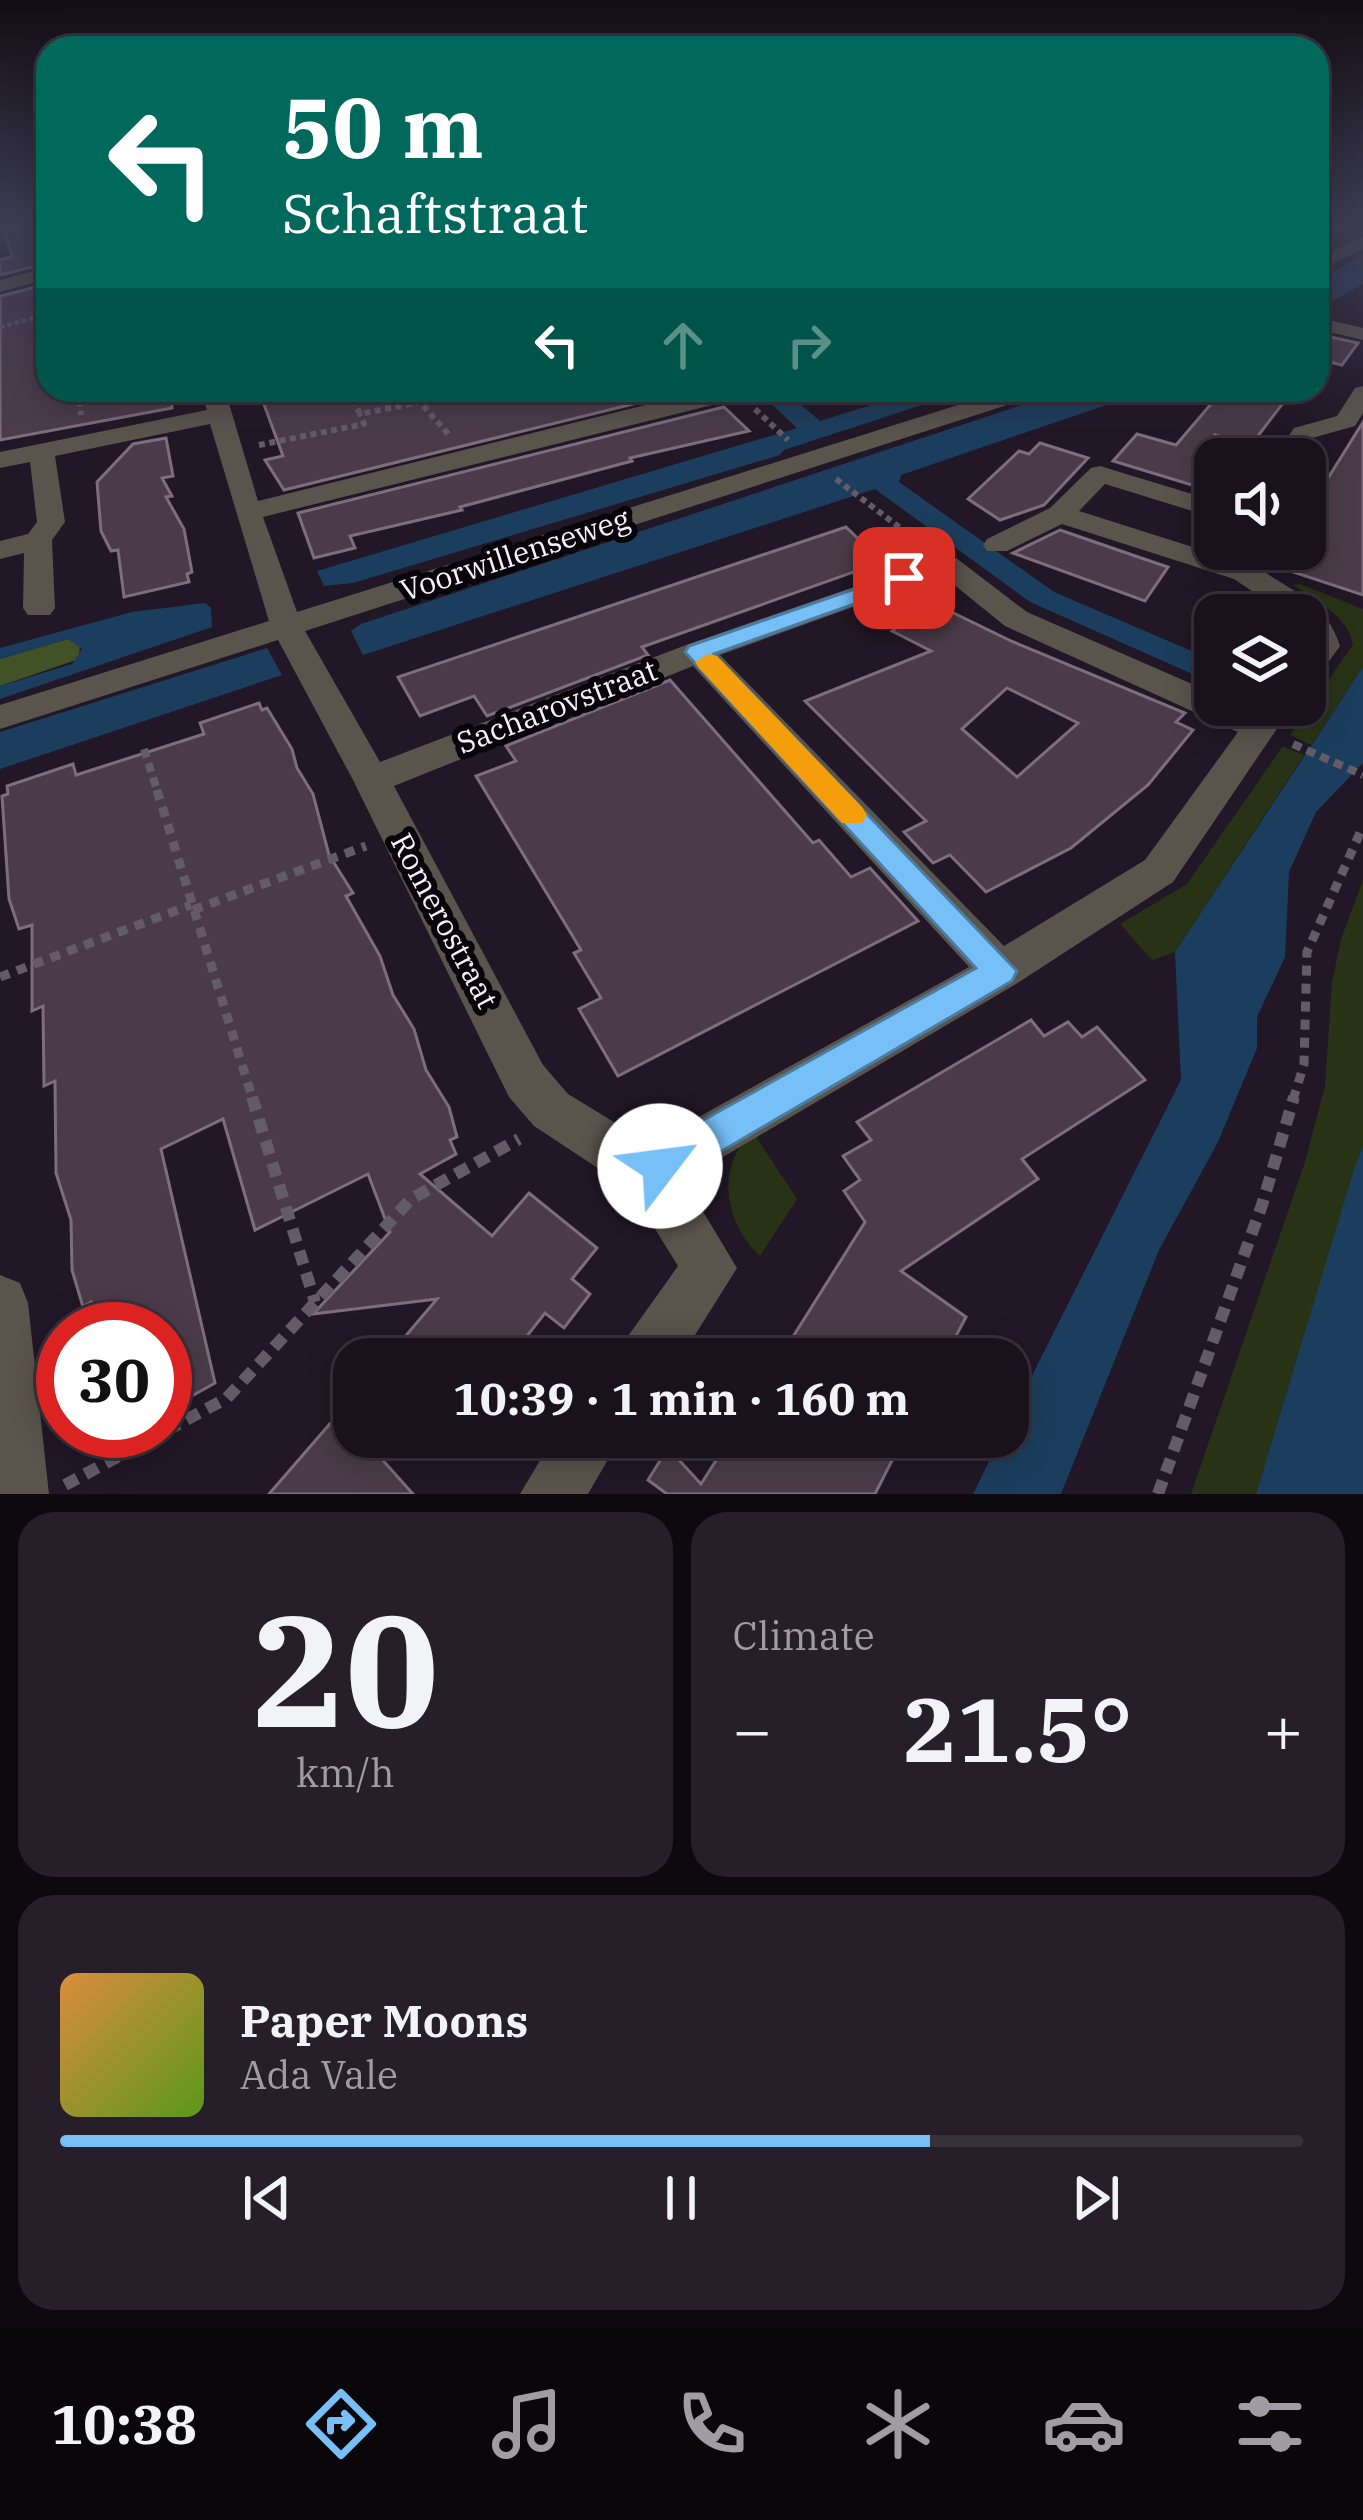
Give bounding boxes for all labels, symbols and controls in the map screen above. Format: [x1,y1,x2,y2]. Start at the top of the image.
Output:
text: 50 m [282,72,484,181]
icon: left [84,84,240,240]
text: Schaftstraat [282,178,589,248]
icon: left [524,312,590,378]
icon: ahead [650,312,716,378]
icon: right [776,312,842,378]
map controls [1194,438,1326,726]
button: sound [1194,438,1326,570]
street label: Voorwillenseweg [395,498,634,609]
pin [853,527,955,629]
icon: arrive [871,545,937,611]
button: layers [1194,594,1326,726]
street label: Sacharovstraat [451,649,662,762]
street label: Romerostraat [383,826,508,1015]
position arrow [597,1103,723,1229]
speed limit sign: 30 [36,1302,192,1458]
text: 10:39 · 1 min · 160 m [453,1369,909,1427]
text: 20 [252,1567,439,1770]
text: Climate [733,1610,875,1661]
text: 21.5° [903,1670,1133,1787]
text: − [733,1686,772,1772]
text: + [1263,1686,1303,1772]
text: km/h [296,1747,395,1798]
text: Paper Moons [240,1991,528,2049]
text: Ada Vale [240,2049,398,2100]
icon: previous [234,2165,300,2231]
icon: pause [648,2165,714,2231]
icon: next [1063,2165,1129,2231]
icon: directions [299,2382,383,2466]
icon: music [485,2382,569,2466]
icon: phone [670,2382,754,2466]
icon: climate [856,2382,940,2466]
icon: car [1042,2382,1126,2466]
icon: filters [1228,2382,1312,2466]
text: 10:38 [51,2389,197,2459]

